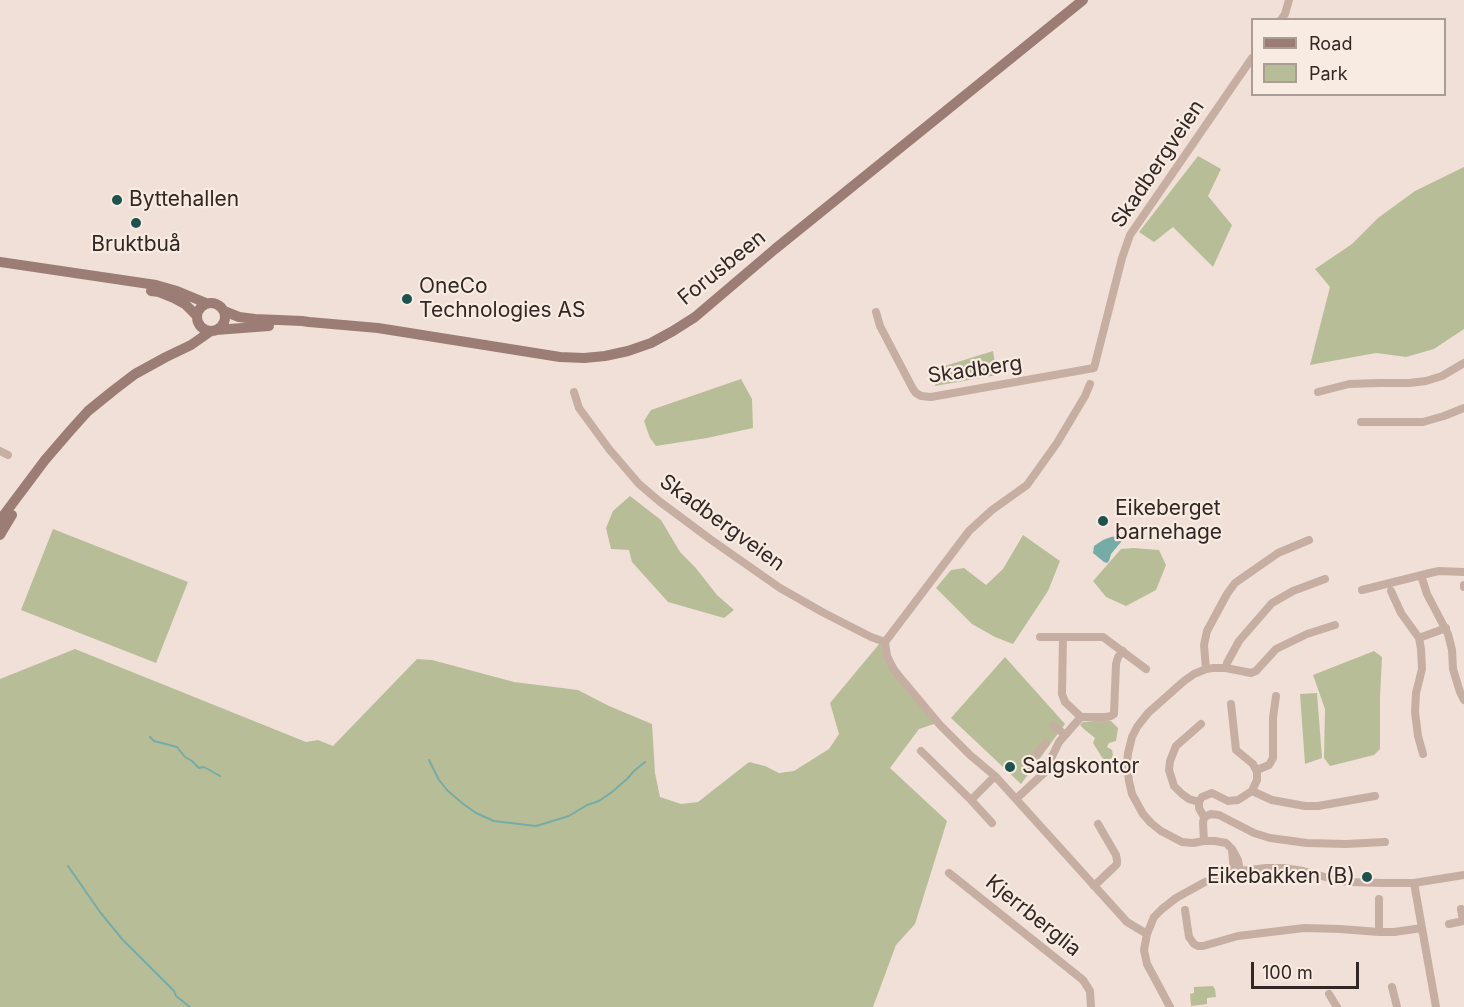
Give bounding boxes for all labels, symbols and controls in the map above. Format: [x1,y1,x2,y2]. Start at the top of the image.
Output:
legend [1251,18,1446,96]
text: Road [1309,33,1352,54]
text: Park [1309,63,1348,84]
street label: Skadbergveien [1106,95,1210,233]
place label: Byttehallen [129,187,239,213]
marker: Byttehallen [110,193,124,207]
marker: Bruktbuå [129,216,143,230]
street label: Forusbeen [673,225,771,311]
place label: Bruktbuå [91,232,181,258]
place label: OneCo Technologies AS [419,274,585,324]
marker: OneCo Technologies AS [400,292,414,306]
street label: Skadberg [926,351,1024,389]
street label: Skadbergveien [655,469,789,577]
place label: Eikeberget barnehage [1115,496,1222,546]
marker: Eikeberget barnehage [1096,514,1110,528]
place label: Salgskontor [1022,754,1140,780]
marker: Salgskontor [1003,760,1017,774]
place label: Eikebakken (B) [1207,864,1355,890]
street label: Kjerrberglia [980,870,1086,962]
marker: Eikebakken (B) [1360,870,1374,884]
scale bar [1254,950,1362,988]
text: 100 m [1262,962,1313,983]

